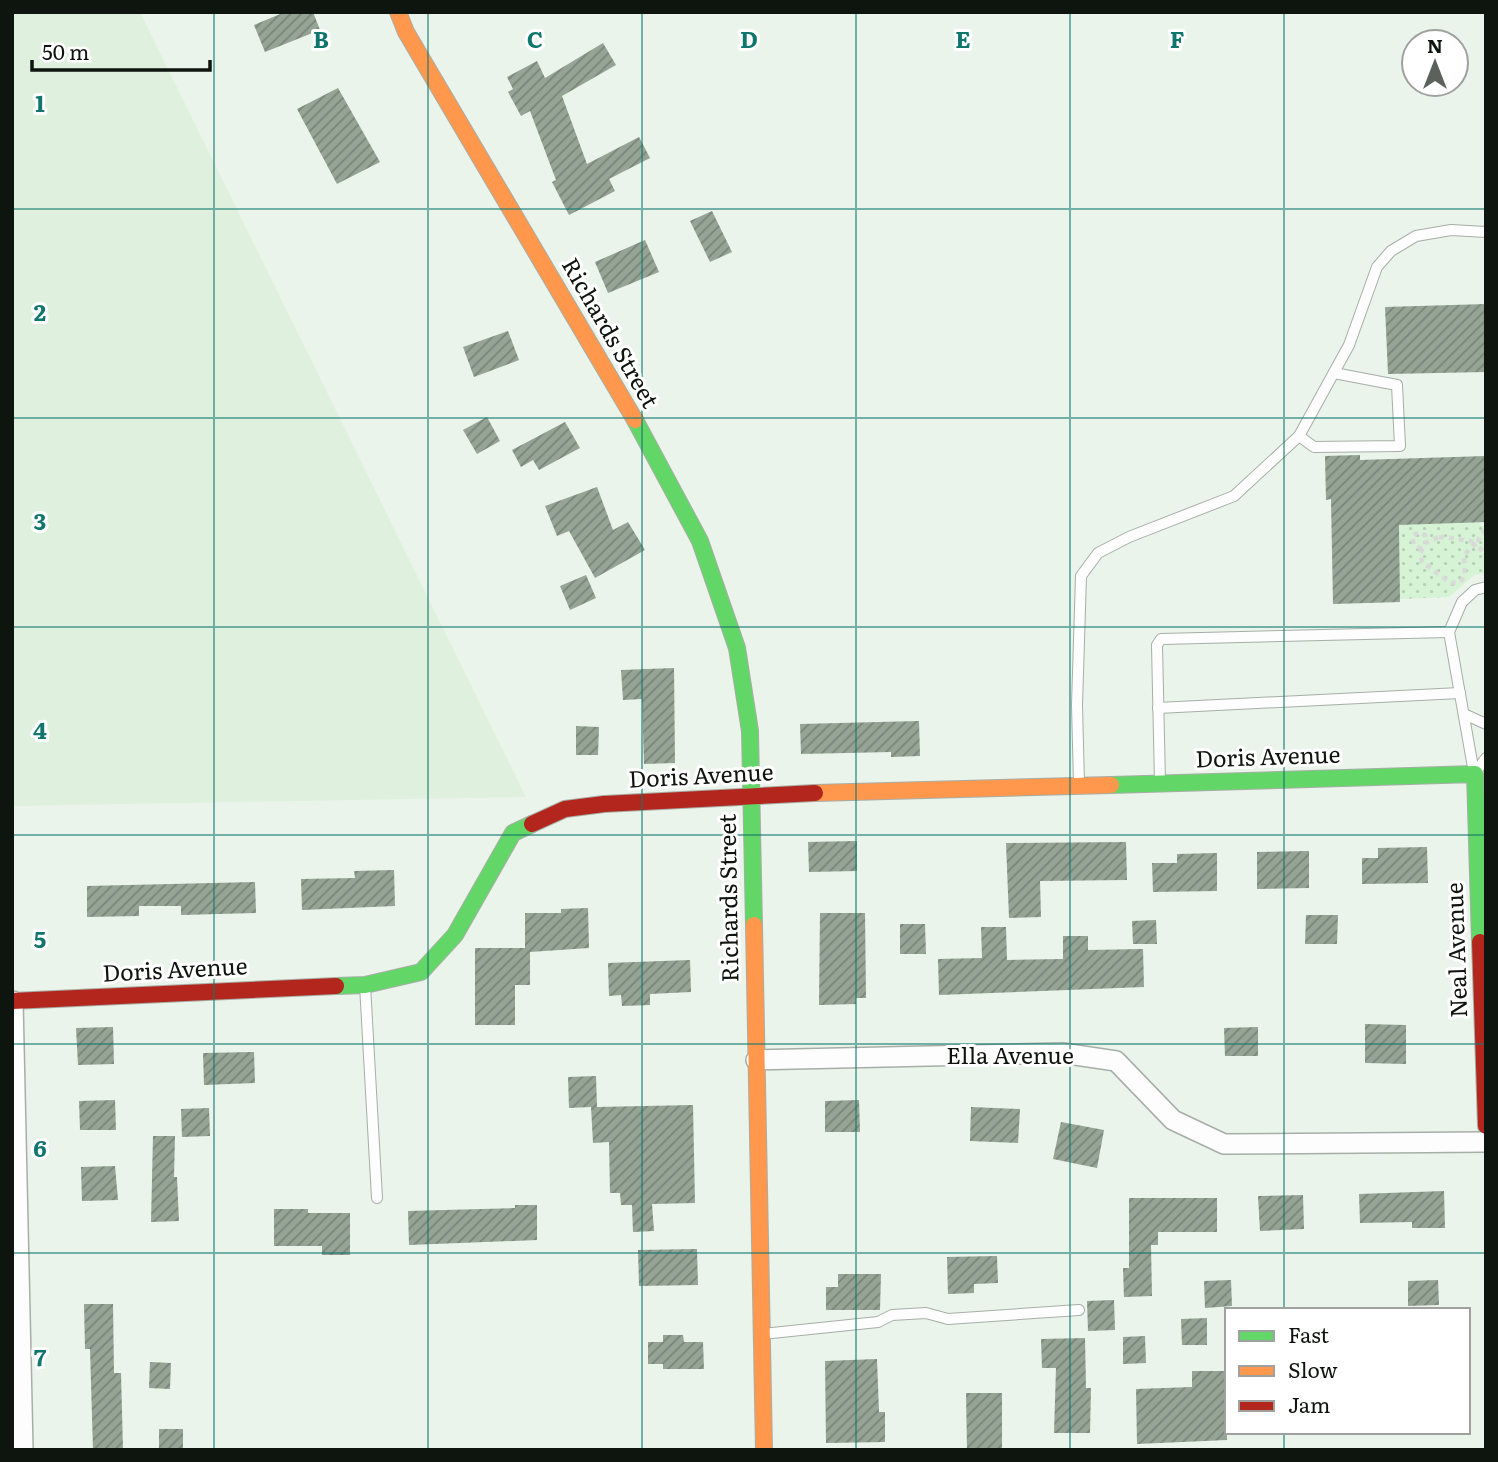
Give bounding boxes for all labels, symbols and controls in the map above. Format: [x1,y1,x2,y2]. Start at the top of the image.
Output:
text: B [313,21,329,55]
text: C [527,21,543,55]
text: D [740,21,758,55]
text: E [955,21,971,55]
text: F [1170,21,1185,55]
scale bar [32,28,210,72]
north arrow [1400,28,1470,98]
text: N [1427,31,1443,59]
text: 50 m [42,35,89,66]
text: 1 [35,85,45,119]
street label: Richards Street [555,251,669,414]
text: 2 [34,294,46,328]
text: 3 [34,503,46,537]
text: 4 [33,712,47,746]
street label: Doris Avenue [1195,735,1341,775]
street label: Doris Avenue [628,753,774,795]
street label: Richards Street [709,813,745,983]
street label: Neal Avenue [1436,882,1474,1018]
text: 5 [34,921,46,955]
street label: Doris Avenue [102,947,248,989]
street label: Ella Avenue [946,1037,1074,1071]
text: 6 [33,1130,47,1164]
legend [1225,1308,1470,1434]
text: Fast [1288,1318,1329,1349]
text: 7 [34,1339,47,1373]
text: Slow [1288,1353,1338,1384]
text: Jam [1288,1388,1330,1419]

